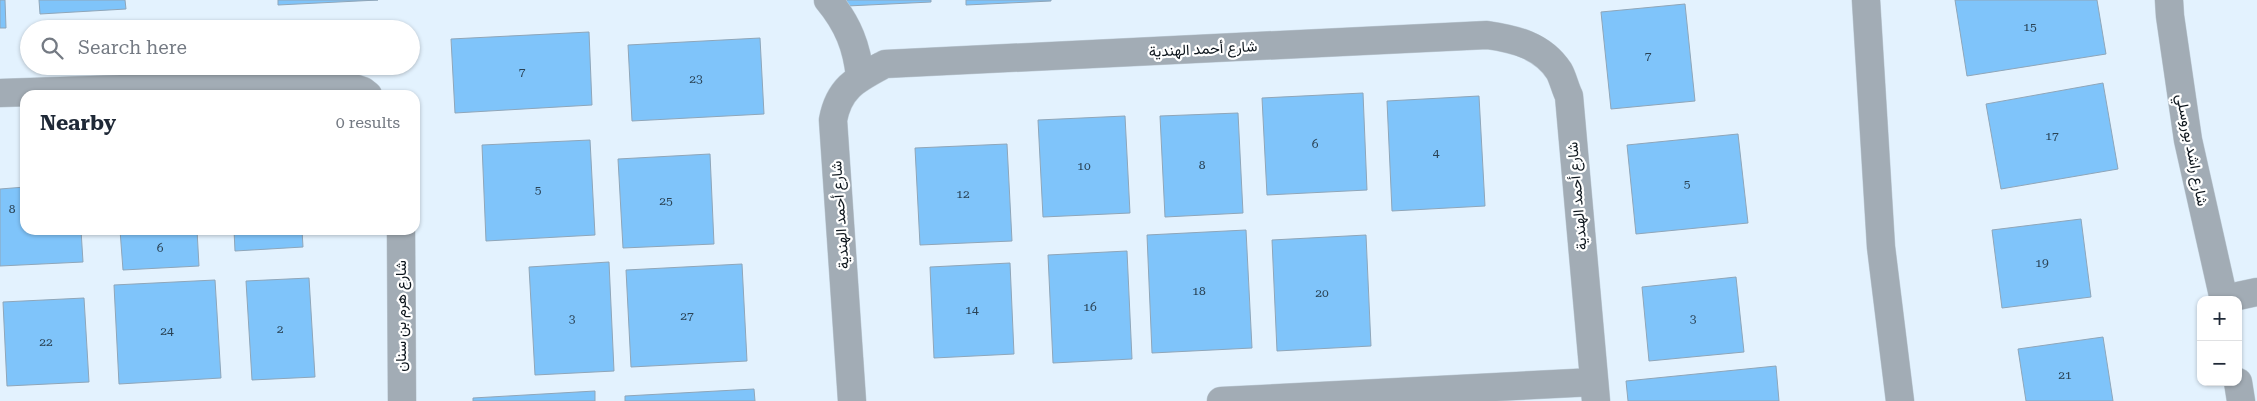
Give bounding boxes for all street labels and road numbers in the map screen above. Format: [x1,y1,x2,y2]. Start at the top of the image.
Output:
street label: شارع أحمد الهندية [1148,37,1258,63]
street label: شارع راشد بوروسلي [2168,92,2212,209]
street label: شارع أحمد الهندية [1563,141,1593,251]
street label: شارع أحمد الهندية [827,160,855,270]
street label: شارع هرم بن سنان [392,260,412,372]

